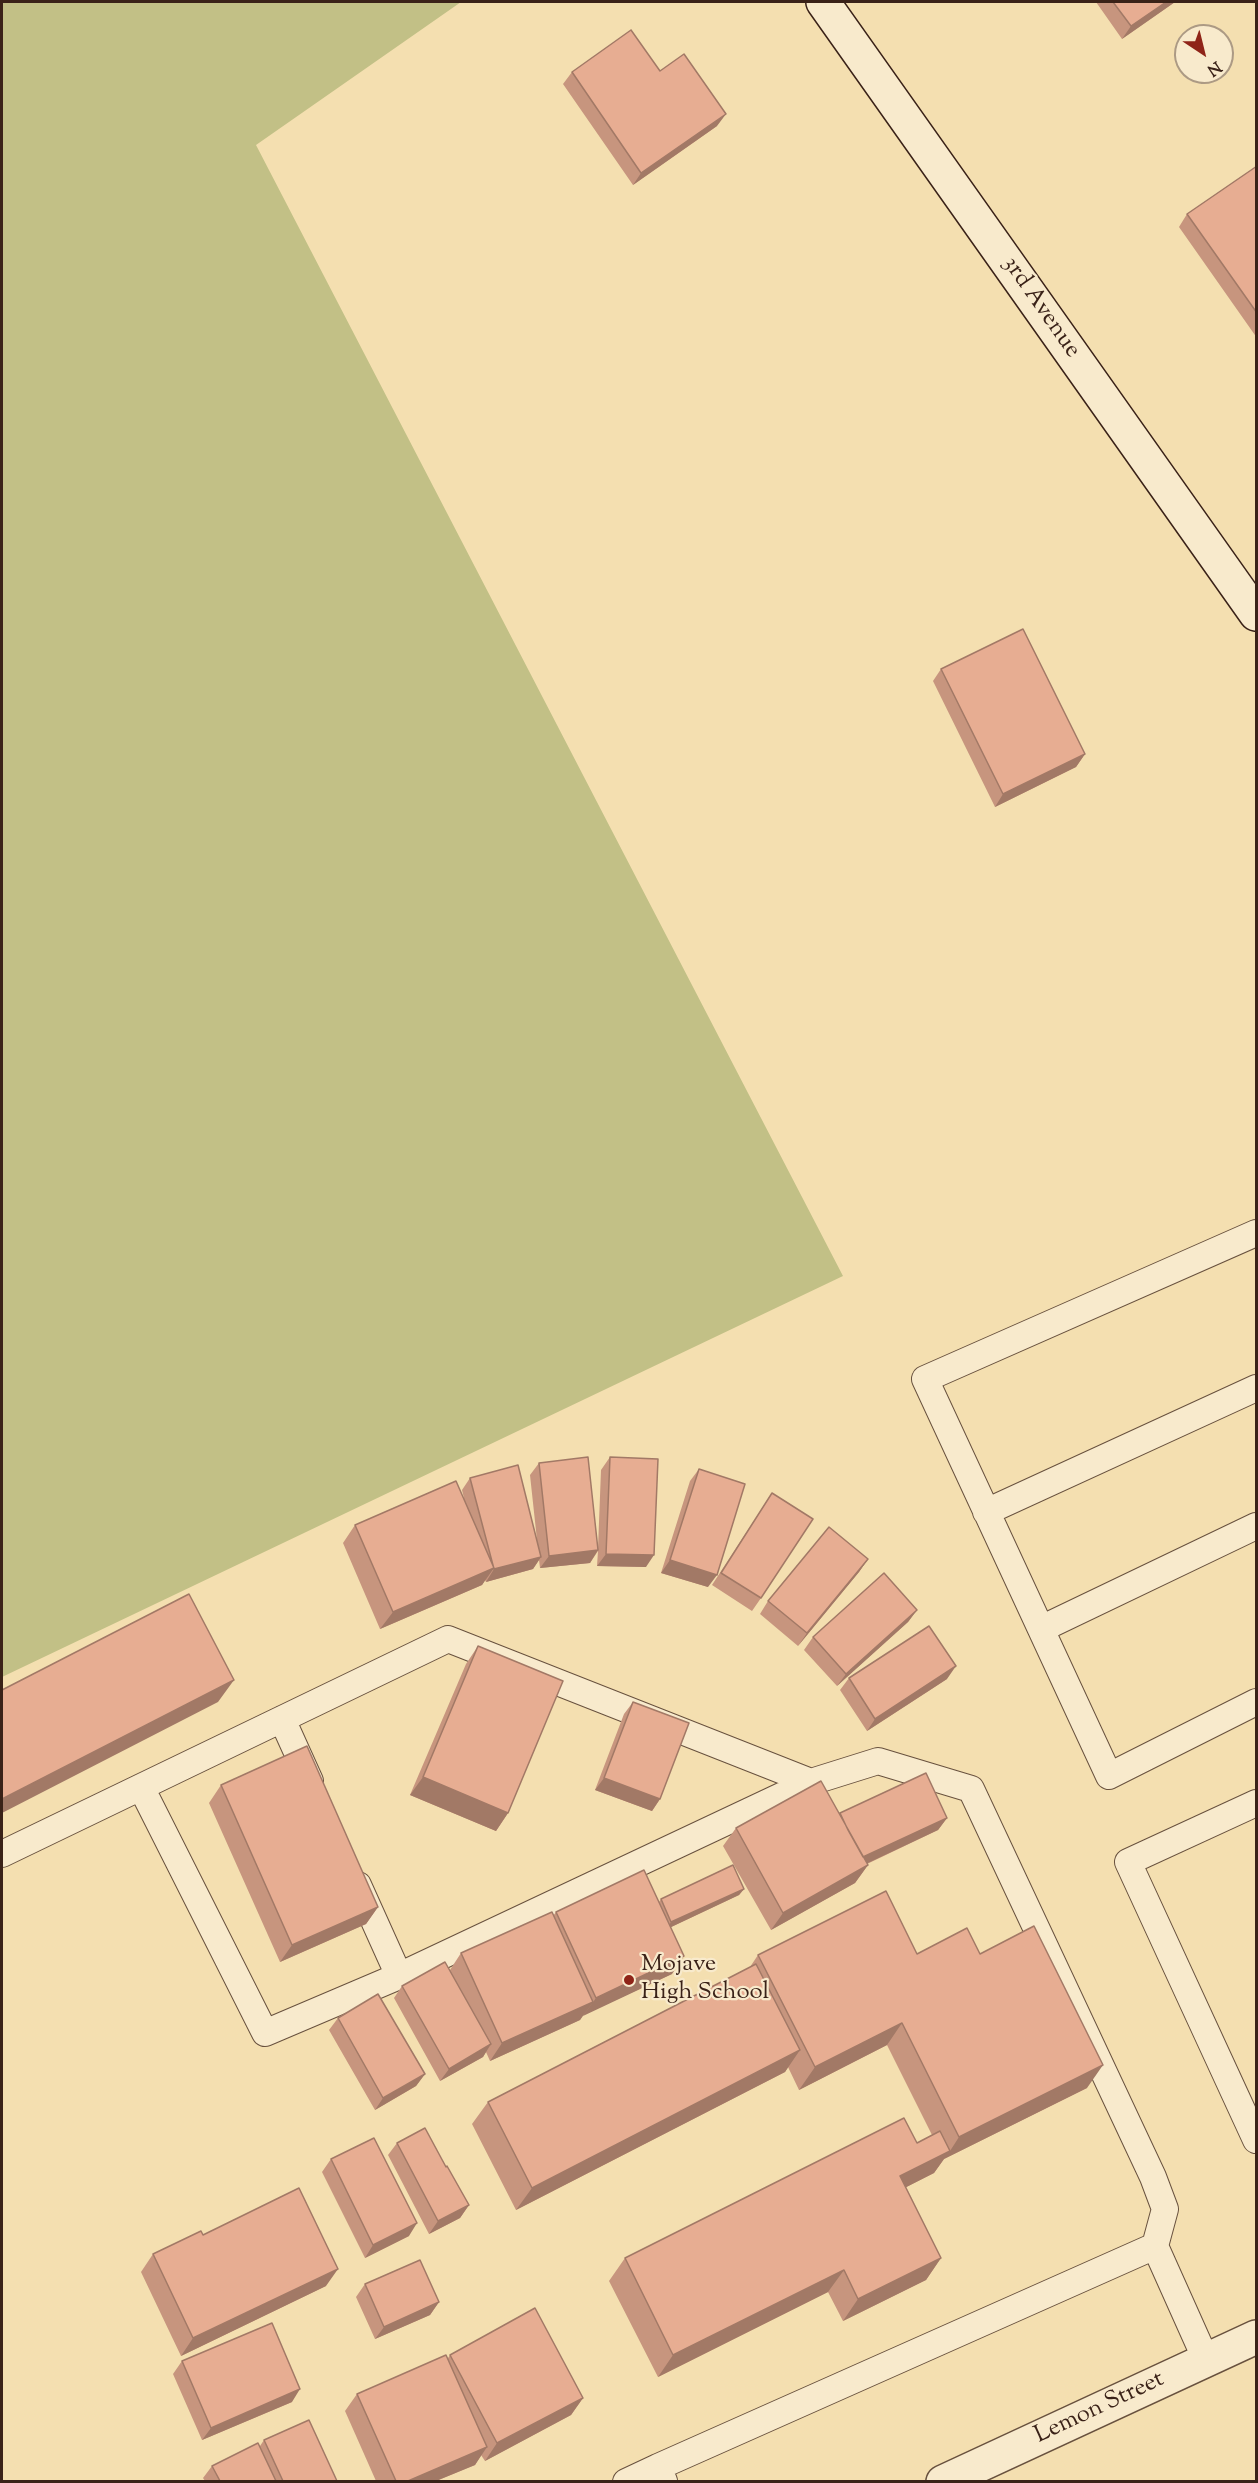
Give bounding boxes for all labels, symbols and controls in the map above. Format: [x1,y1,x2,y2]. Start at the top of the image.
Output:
north arrow [1174,24,1234,84]
text: N [1202,54,1225,81]
street label: 3rd Avenue [995,252,1085,364]
place label: Mojave High School [641,1952,769,2008]
marker: Mojave High School [622,1973,636,1987]
street label: Lemon Street [1031,2366,1169,2452]

